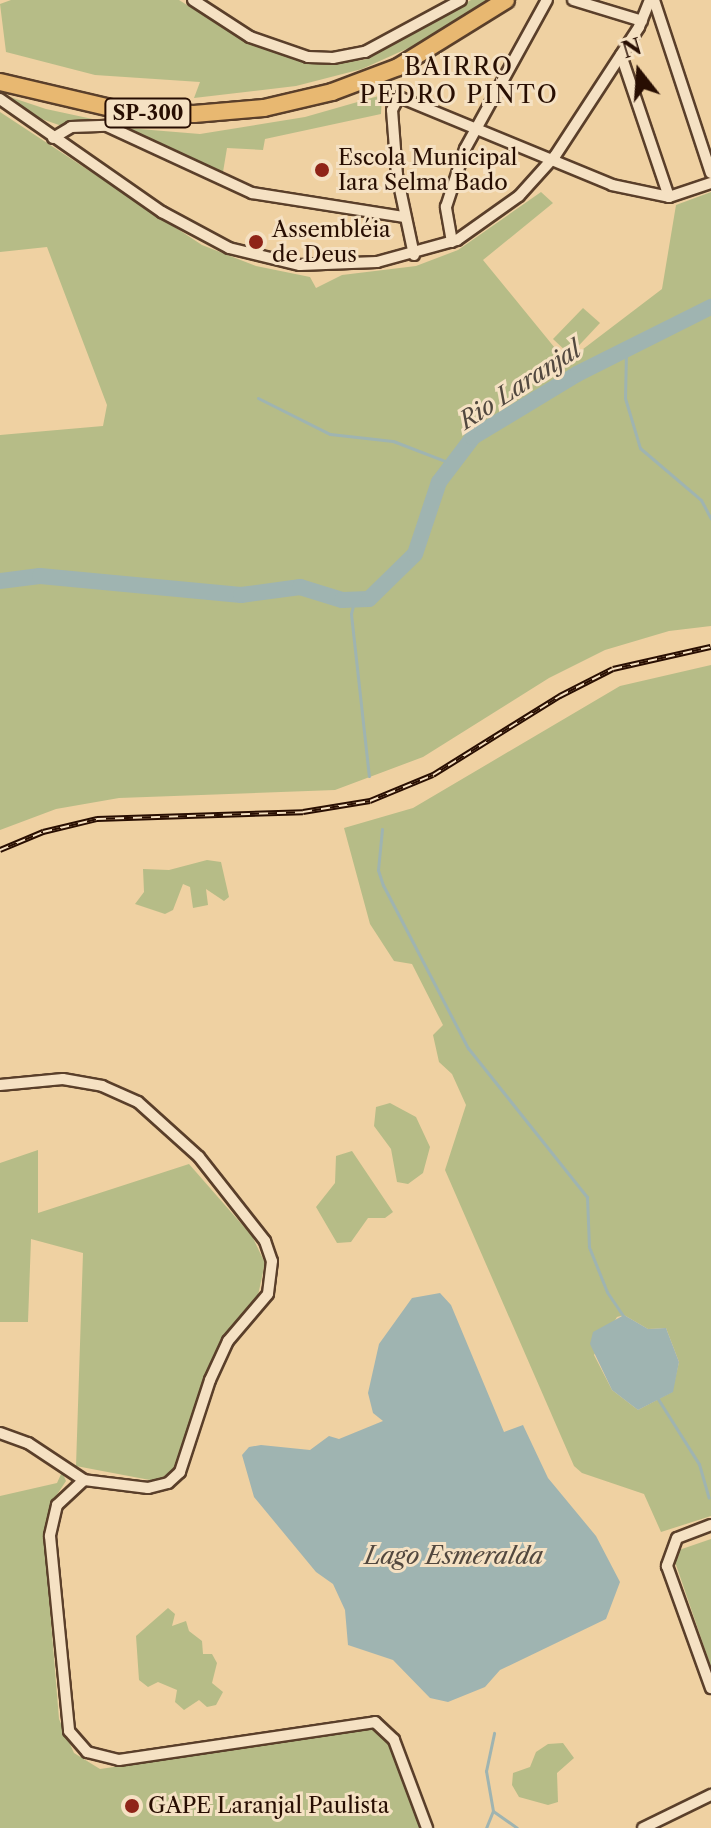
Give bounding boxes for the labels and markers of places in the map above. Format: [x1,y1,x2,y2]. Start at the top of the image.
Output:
place label: Escola Municipal Iara Selma Bado [338,144,518,196]
marker: Escola Municipal Iara Selma Bado [313,161,331,179]
place label: Assembléia de Deus [272,216,391,268]
marker: Assembléia de Deus [247,233,265,251]
place label: GAPE Laranjal Paulista [148,1793,389,1819]
marker: GAPE Laranjal Paulista [123,1797,141,1815]

